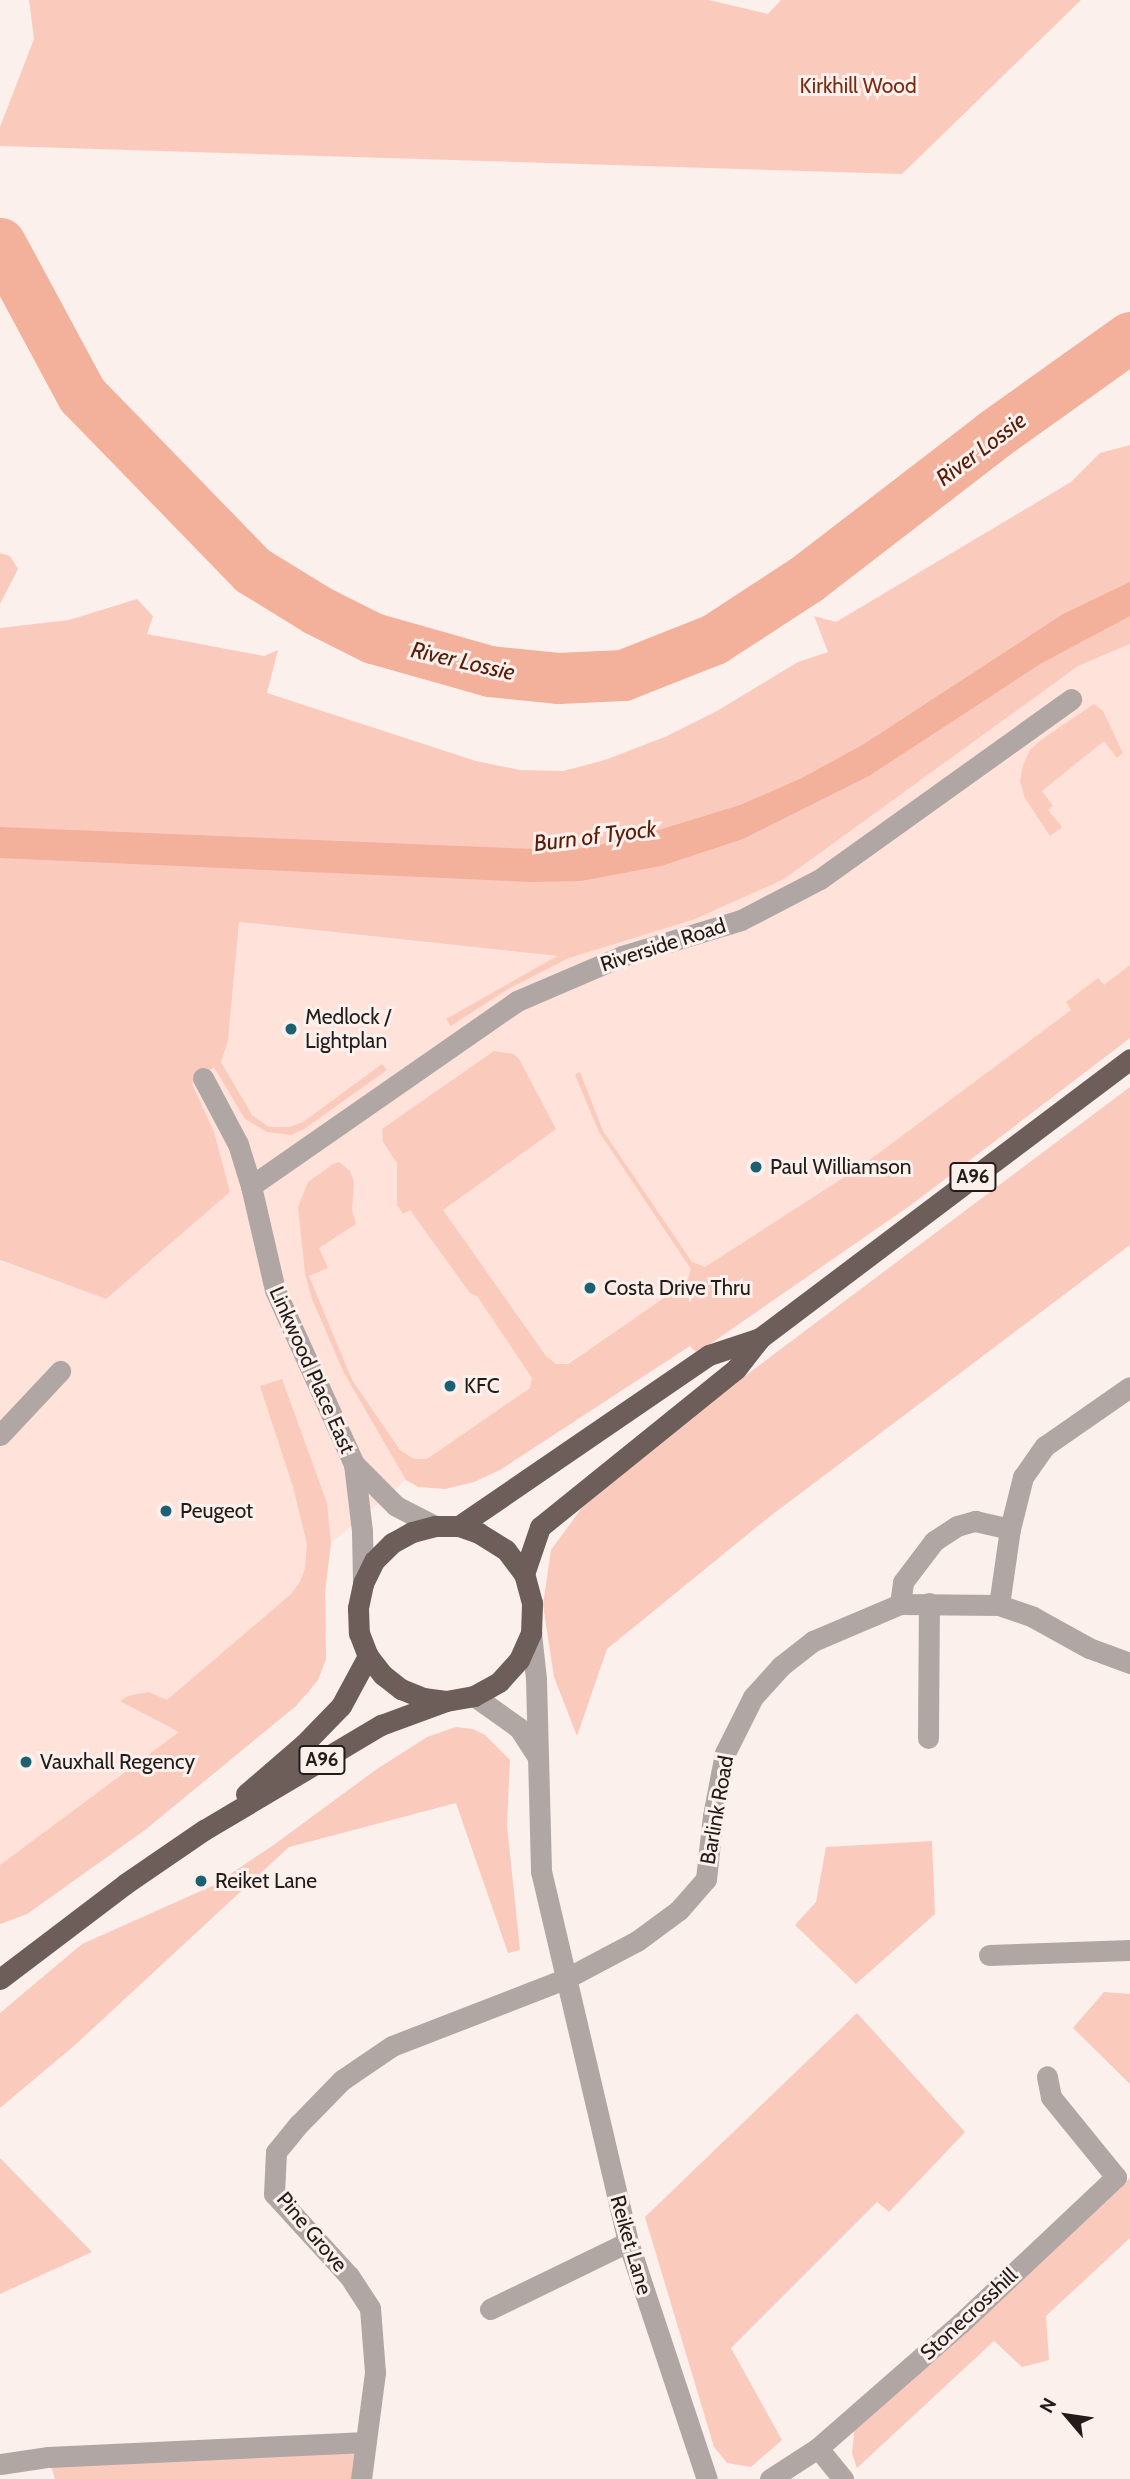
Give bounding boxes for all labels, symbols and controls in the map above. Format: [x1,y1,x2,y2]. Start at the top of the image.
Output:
park label: Kirkhill Wood [799,73,917,99]
water label: River Lossie [931,406,1031,492]
water label: River Lossie [408,636,518,686]
water label: Burn of Tyock [532,815,658,857]
street label: Riverside Road [597,913,729,977]
place label: Medlock / Lightplan [305,1004,391,1054]
marker: Medlock / Lightplan [283,1021,299,1037]
place label: Paul Williamson [770,1154,912,1180]
marker: Paul Williamson [748,1159,764,1175]
road number: A96 [948,1162,998,1192]
place label: Costa Drive Thru [604,1275,751,1301]
marker: Costa Drive Thru [582,1280,598,1296]
street label: Linkwood Place East [264,1283,360,1457]
place label: KFC [464,1373,500,1399]
marker: KFC [442,1378,458,1394]
place label: Peugeot [180,1498,253,1524]
marker: Peugeot [158,1503,174,1519]
road number: A96 [298,1744,346,1776]
place label: Vauxhall Regency [40,1749,195,1775]
marker: Vauxhall Regency [18,1754,34,1770]
street label: Barlink Road [695,1754,739,1866]
place label: Reiket Lane [215,1868,317,1894]
marker: Reiket Lane [193,1873,209,1889]
street label: Pine Grove [271,2187,353,2277]
street label: Reiket Lane [605,2192,657,2298]
street label: Stonecrosshill [915,2263,1023,2365]
north arrow [1032,2381,1102,2451]
text: N [1035,2394,1062,2417]

